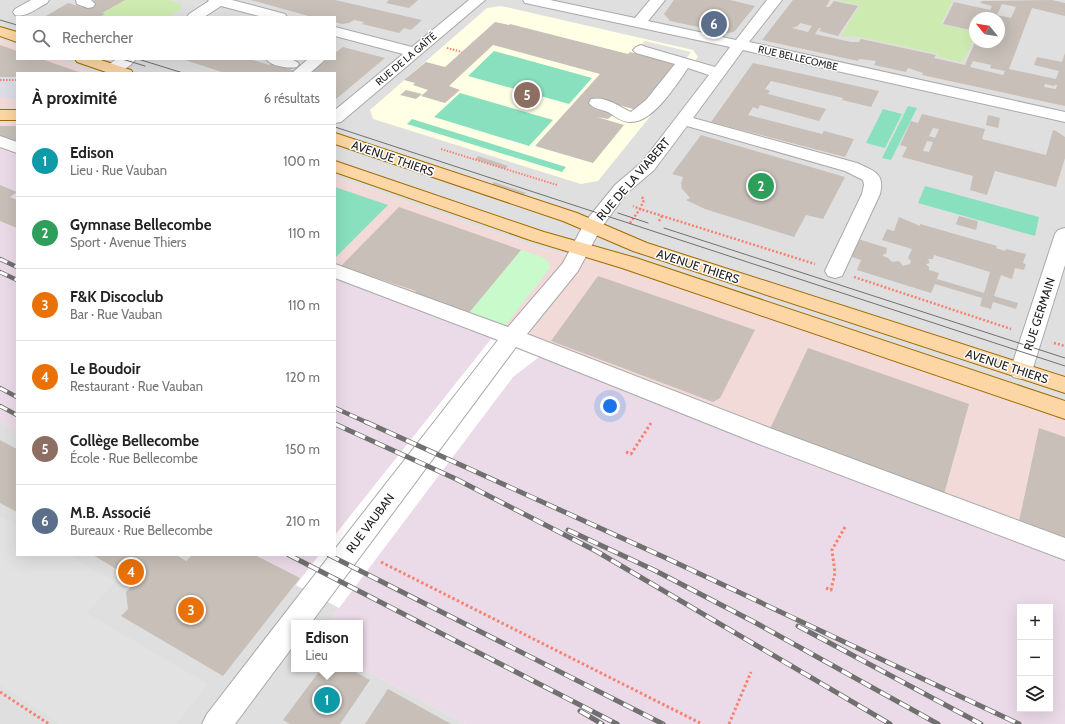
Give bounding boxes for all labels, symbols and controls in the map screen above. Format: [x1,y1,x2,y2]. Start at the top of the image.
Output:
pin: 6 [701,9,727,39]
north arrow [969,12,1005,48]
search box [16,16,336,60]
icon: search [30,27,52,49]
text: Rechercher [62,29,133,47]
street label: RUE DE LA GAÎTÉ [373,29,440,88]
street label: RUE BELLECOMBE [757,43,840,74]
pin: 5 [514,80,540,110]
text: À proximité [32,88,117,108]
text: 6 résultats [264,90,320,106]
street label: RUE DE LA VIABERT [593,134,673,223]
street label: AVENUE THIERS [350,137,436,179]
text: Edison [70,144,114,162]
text: 1 [43,153,47,169]
text: 100 m [283,153,320,169]
text: Lieu · Rue Vauban [70,162,167,178]
pin: 2 [748,171,774,201]
text: Gymnase Bellecombe [70,216,211,234]
text: 2 [42,225,48,241]
text: 110 m [288,225,320,241]
text: Sport · Avenue Thiers [70,234,186,250]
street label: AVENUE THIERS [655,246,741,286]
street label: RUE GERMAIN [1020,276,1058,352]
text: F&K Discoclub [70,288,163,306]
text: 3 [41,297,49,313]
text: 110 m [288,297,320,313]
text: Bar · Rue Vauban [70,306,162,322]
street label: AVENUE THIERS [964,346,1050,386]
text: Le Boudoir [70,360,140,378]
text: 4 [41,369,49,385]
text: 120 m [286,369,320,385]
text: Restaurant · Rue Vauban [70,378,203,394]
your location [600,396,620,416]
text: Collège Bellecombe [70,432,199,450]
text: 5 [42,441,48,457]
text: 150 m [285,441,320,457]
text: École · Rue Bellecombe [70,450,198,466]
street label: RUE VAUBAN [343,490,397,556]
text: M.B. Associé [70,504,151,522]
text: 6 [41,513,49,529]
text: 210 m [286,513,320,529]
text: Bureaux · Rue Bellecombe [70,522,213,538]
pin: 4 [118,557,144,587]
pin: 3 [178,595,204,625]
map controls [1017,604,1053,712]
button: + [1017,604,1053,640]
popup [291,620,363,672]
text: Edison [305,629,349,647]
button: − [1017,640,1053,676]
text: Lieu [305,647,328,663]
button: layers [1017,676,1053,712]
pin: 1 [314,685,340,715]

